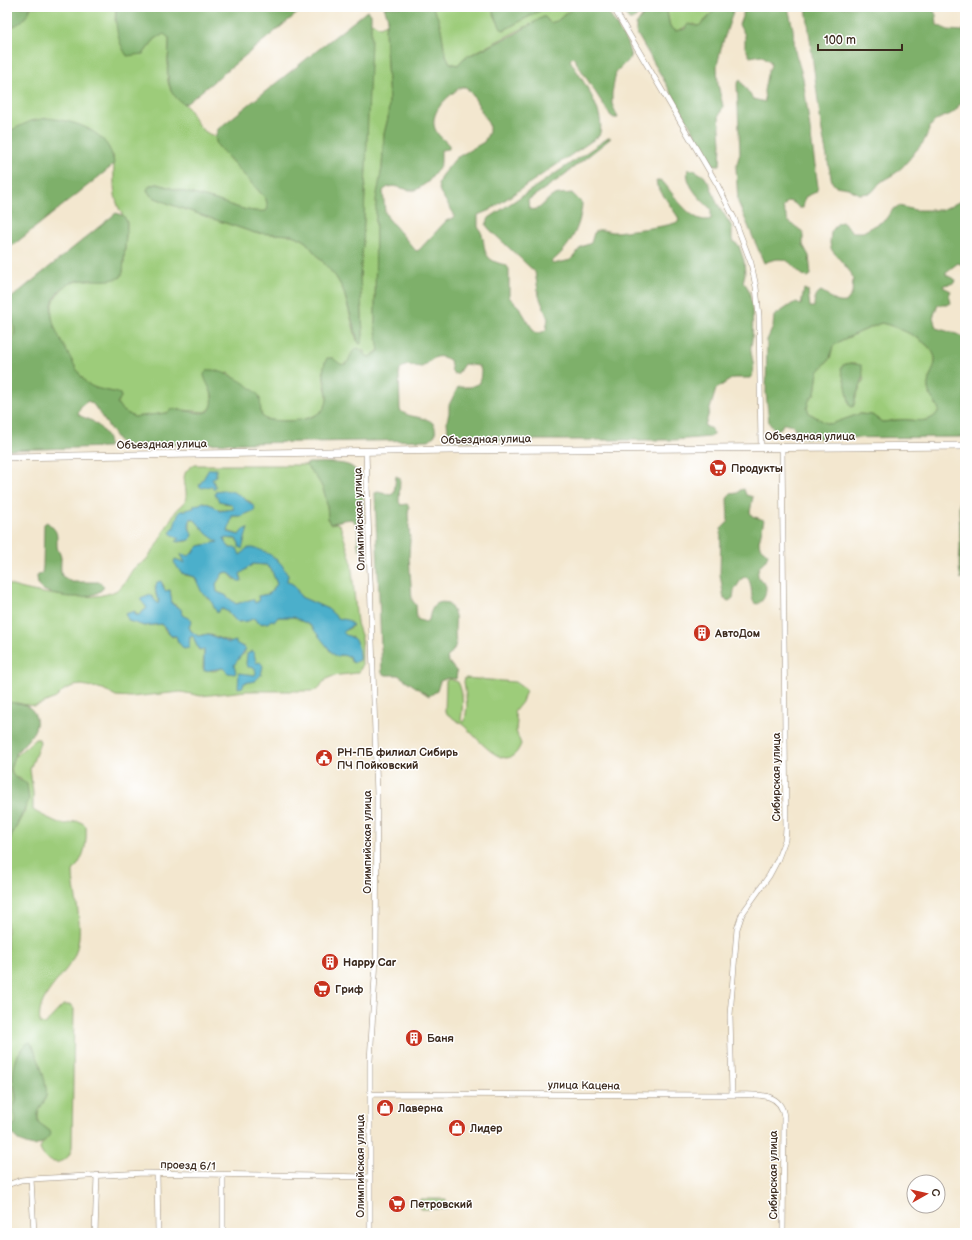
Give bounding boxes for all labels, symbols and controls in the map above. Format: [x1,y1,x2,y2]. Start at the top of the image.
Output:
scale bar [818,26,902,52]
text: 100 m [824,33,856,48]
street label: Объездная улица [765,430,856,443]
street label: Объездная улица [441,432,532,447]
street label: Объездная улица [117,437,208,452]
supermarket icon: Продукты [708,458,728,478]
place label: Продукты [731,462,783,475]
street label: Олимпийская улица [351,467,368,571]
building icon: АвтоДом [692,623,712,643]
place label: АвтоДом [714,627,760,640]
street label: Сибирская улица [770,732,783,822]
place label: РН-ПБ филиал Сибирь ПЧ Пойковский [337,746,458,772]
public building icon: РН-ПБ филиал Сибирь ПЧ Пойковский [314,748,334,768]
street label: Олимпийская улица [361,790,374,894]
building icon: Happy Car [320,952,340,972]
place label: Happy Car [343,956,397,969]
supermarket icon: Гриф [312,979,332,999]
place label: Гриф [335,983,364,996]
building icon: Баня [404,1028,424,1048]
place label: Баня [427,1032,454,1045]
street label: улица Кацена [548,1078,621,1093]
shop icon: Лаверна [375,1098,395,1118]
place label: Лаверна [397,1102,443,1115]
street label: Олимпийская улица [354,1114,367,1218]
shop icon: Лидер [447,1118,467,1138]
place label: Лидер [469,1122,503,1135]
street label: Сибирская улица [767,1130,780,1220]
street label: проезд 6/1 [160,1158,216,1173]
north arrow [906,1174,946,1214]
text: С [928,1188,942,1198]
supermarket icon: Петровский [387,1194,407,1214]
place label: Петровский [410,1198,472,1211]

